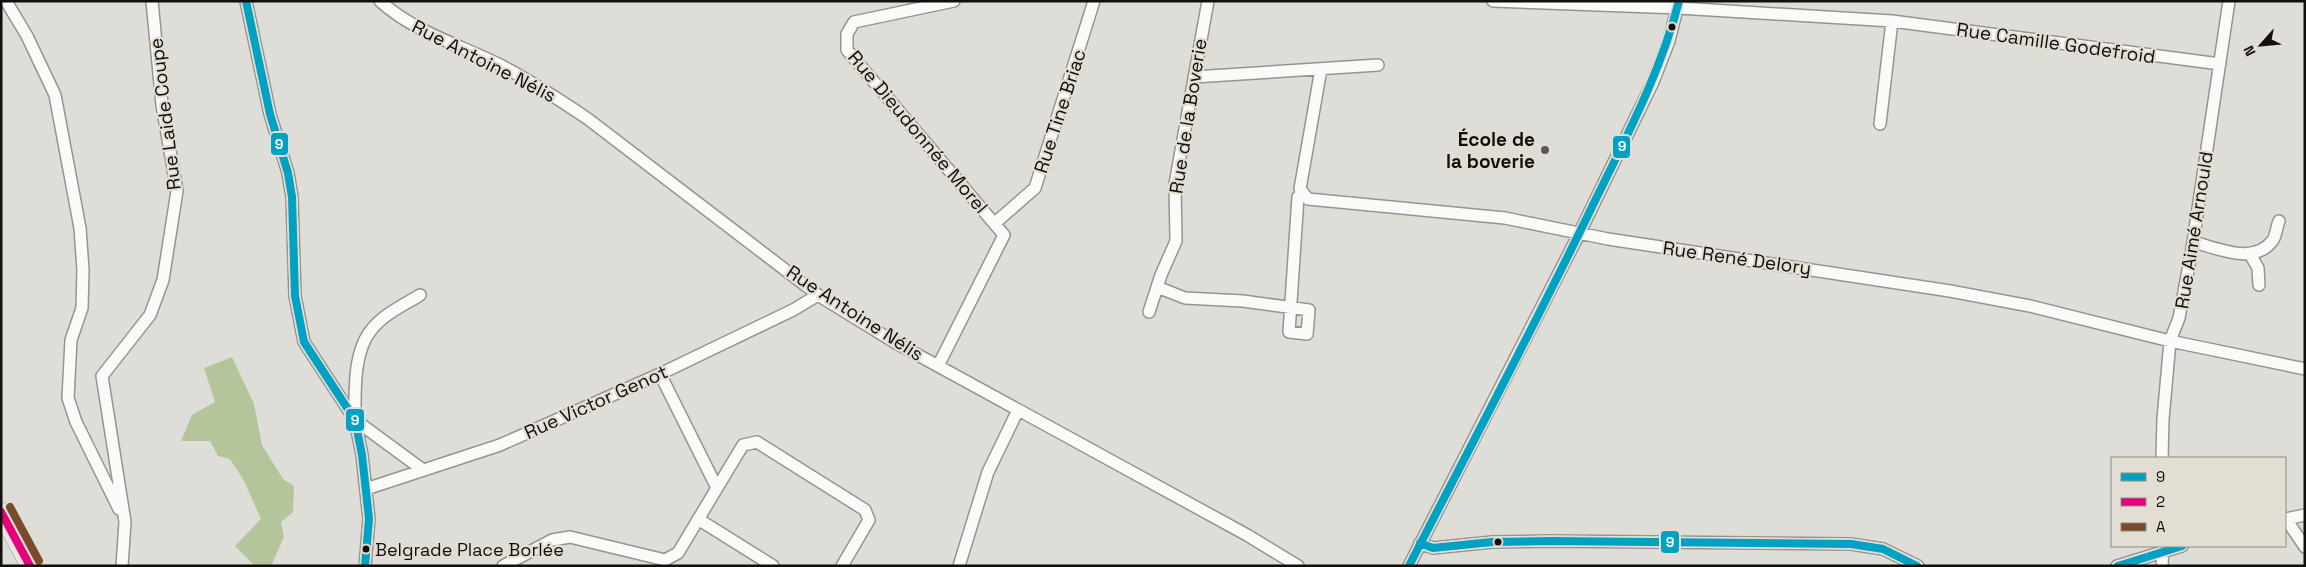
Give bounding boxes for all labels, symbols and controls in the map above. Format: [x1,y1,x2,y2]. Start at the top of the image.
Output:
street label: Rue Antoine Nélis [408,14,560,108]
street label: Rue Camille Godefroid [1955,17,2157,69]
north arrow [2236,20,2286,70]
unlabelled marker [1667,22,1677,32]
street label: Rue Laide Coupe [143,36,187,192]
street label: Rue de la Boverie [1163,37,1213,195]
text: N [2239,43,2260,59]
street label: Rue Dieudonnée Morel [842,45,994,219]
street label: Rue Tine Briac [1028,46,1092,176]
place label: École de la boverie [1446,127,1535,174]
line badge: 9 [270,132,289,156]
text: 9 [275,135,283,153]
line badge: 9 [1612,135,1631,159]
text: 9 [1618,137,1626,155]
marker: École de la boverie [1539,144,1551,156]
street label: Rue Aimé Arnould [2169,149,2219,311]
street label: Rue René Delory [1661,235,1813,281]
street label: Rue Antoine Nélis [782,259,928,367]
street label: Rue Victor Genot [520,359,672,445]
line badge: 9 [345,408,365,432]
text: 9 [351,411,359,429]
legend [2111,457,2286,547]
text: 9 [2156,467,2165,486]
text: 2 [2156,492,2165,511]
text: A [2156,517,2166,536]
line badge: 9 [1660,530,1680,554]
text: 9 [1666,533,1674,551]
unlabelled marker [1493,537,1503,547]
place label: Belgrade Place Borlée [375,538,564,561]
marker: Belgrade Place Borlée [361,544,371,554]

